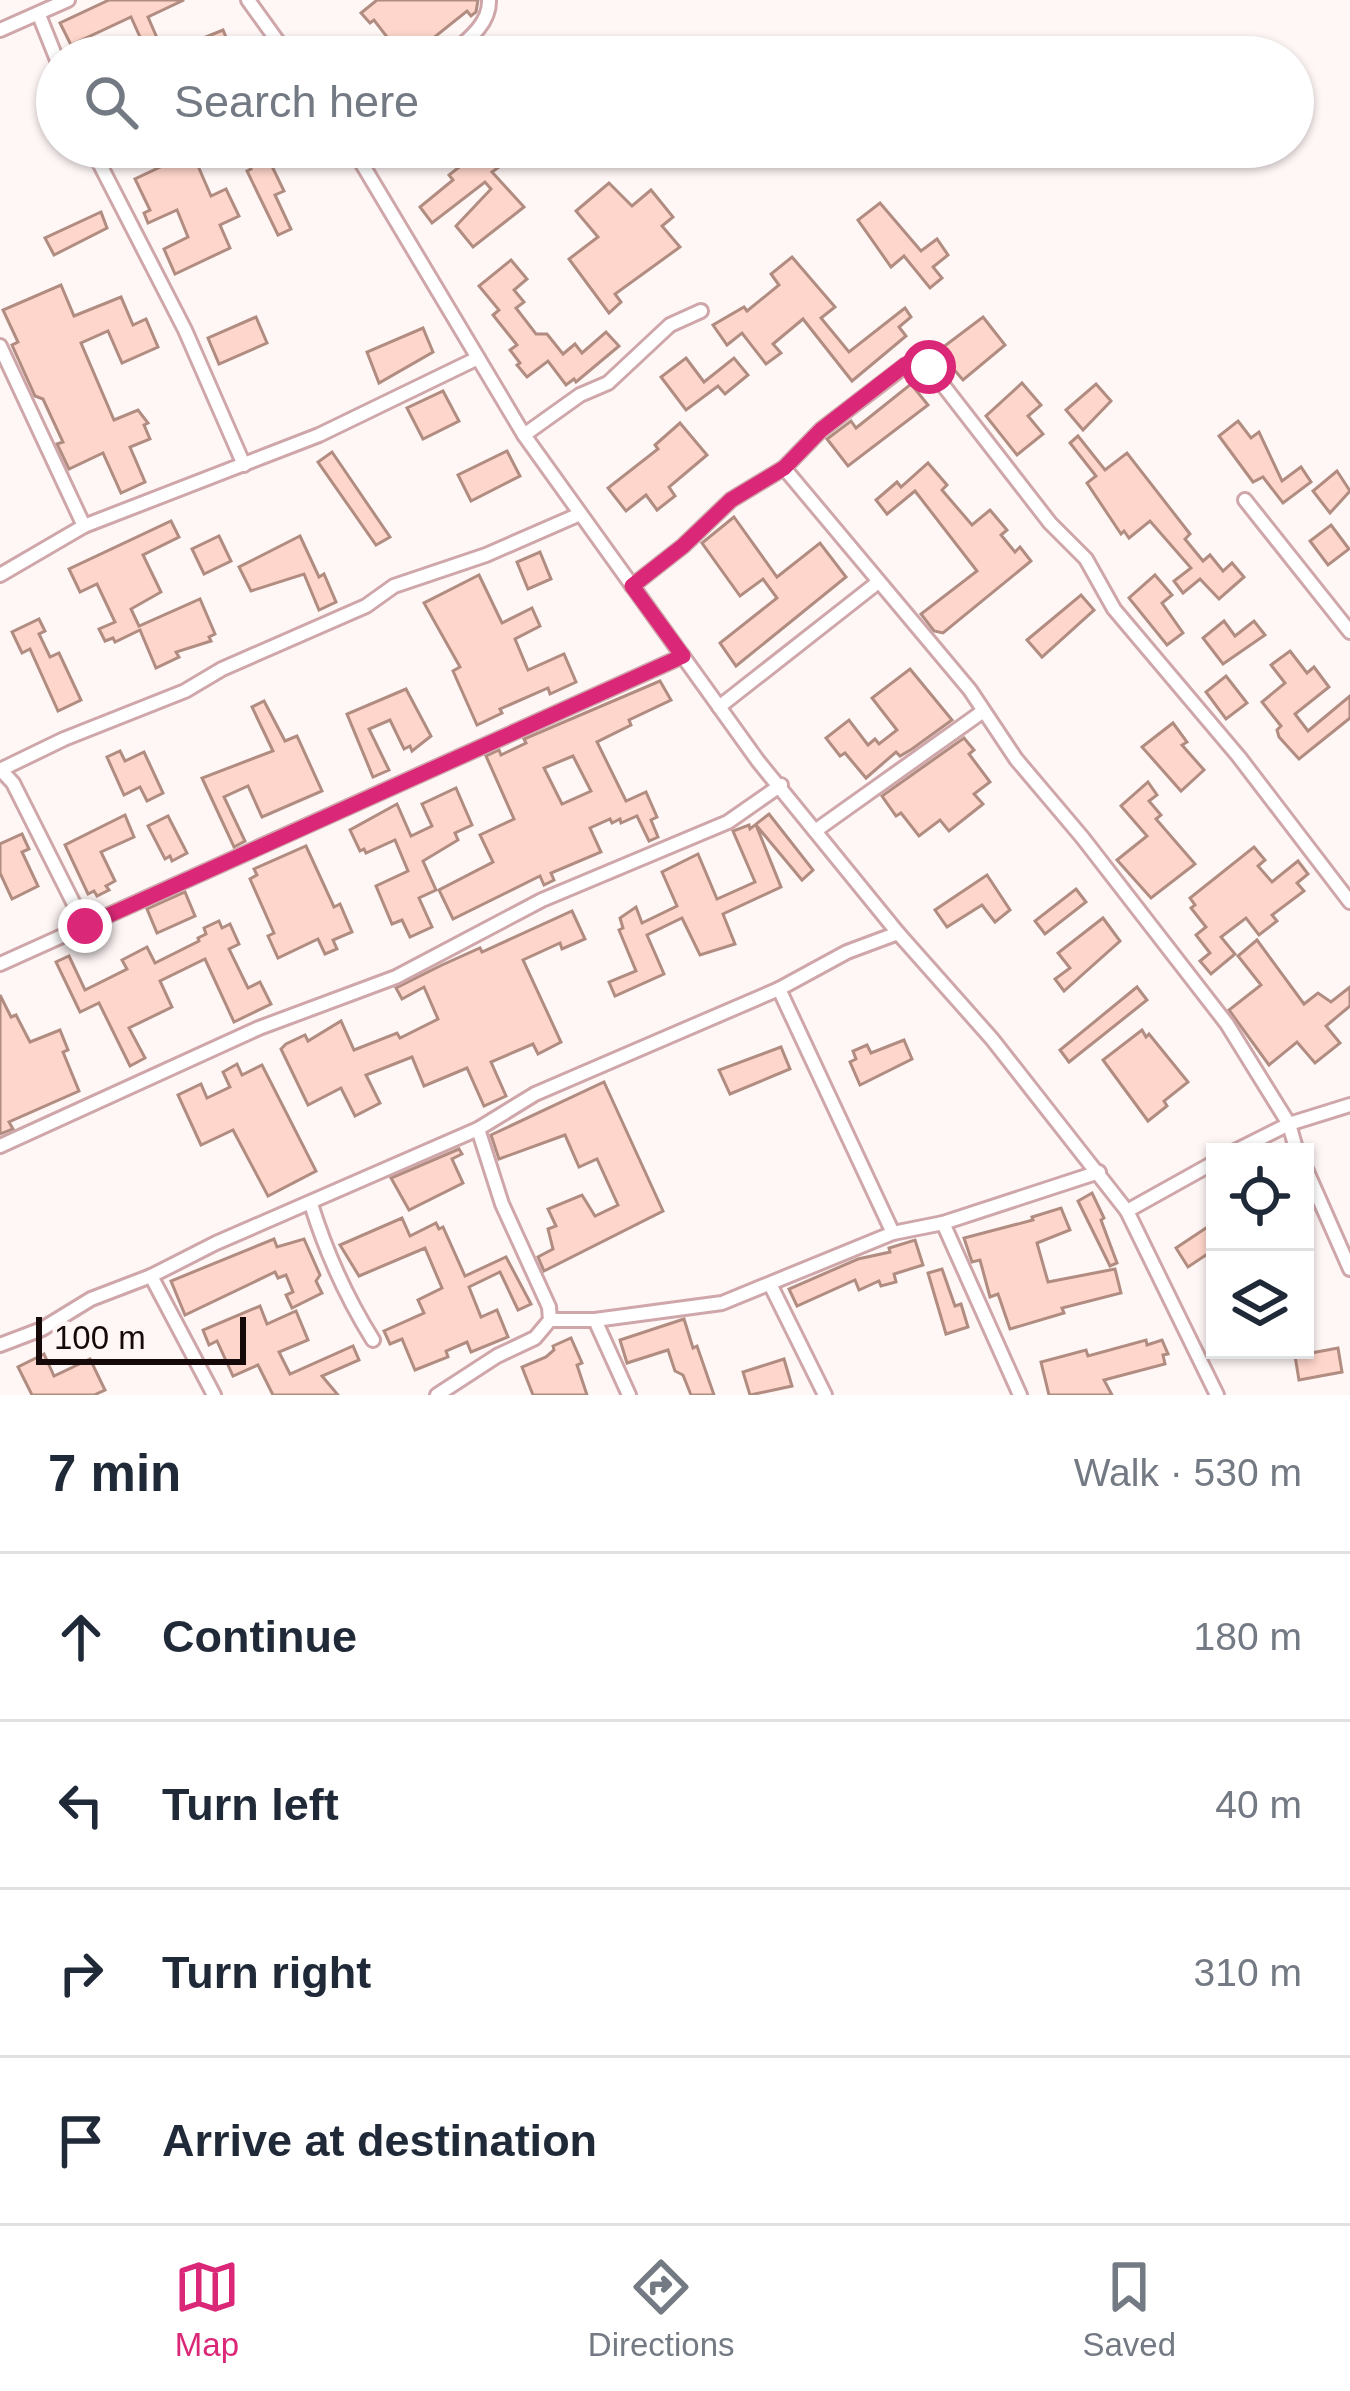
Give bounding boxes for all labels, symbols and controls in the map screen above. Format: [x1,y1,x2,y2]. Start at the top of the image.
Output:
search box [36,36,1314,168]
icon: search [78,69,144,135]
text: Search here [174,76,419,127]
route start [902,340,956,394]
route end [58,899,112,953]
map controls [1206,1143,1314,1359]
button: locate [1206,1143,1314,1251]
button: layers [1206,1251,1314,1359]
scale bar [36,1311,246,1364]
text: 100 m [54,1319,146,1356]
text: 7 min [48,1445,181,1502]
text: Walk · 530 m [1074,1451,1302,1494]
icon: ahead [48,1604,114,1670]
text: Continue [162,1611,357,1662]
text: 180 m [1194,1615,1302,1658]
icon: left [48,1772,114,1838]
text: Turn left [162,1779,339,1830]
text: 40 m [1215,1783,1302,1826]
icon: right [48,1940,114,2006]
text: Turn right [162,1947,371,1998]
text: 310 m [1194,1951,1302,1994]
icon: arrive [48,2108,114,2174]
text: Arrive at destination [162,2115,597,2166]
tab: Map [174,2254,240,2364]
tab: Directions [588,2254,735,2364]
tab: Saved [1082,2254,1176,2364]

